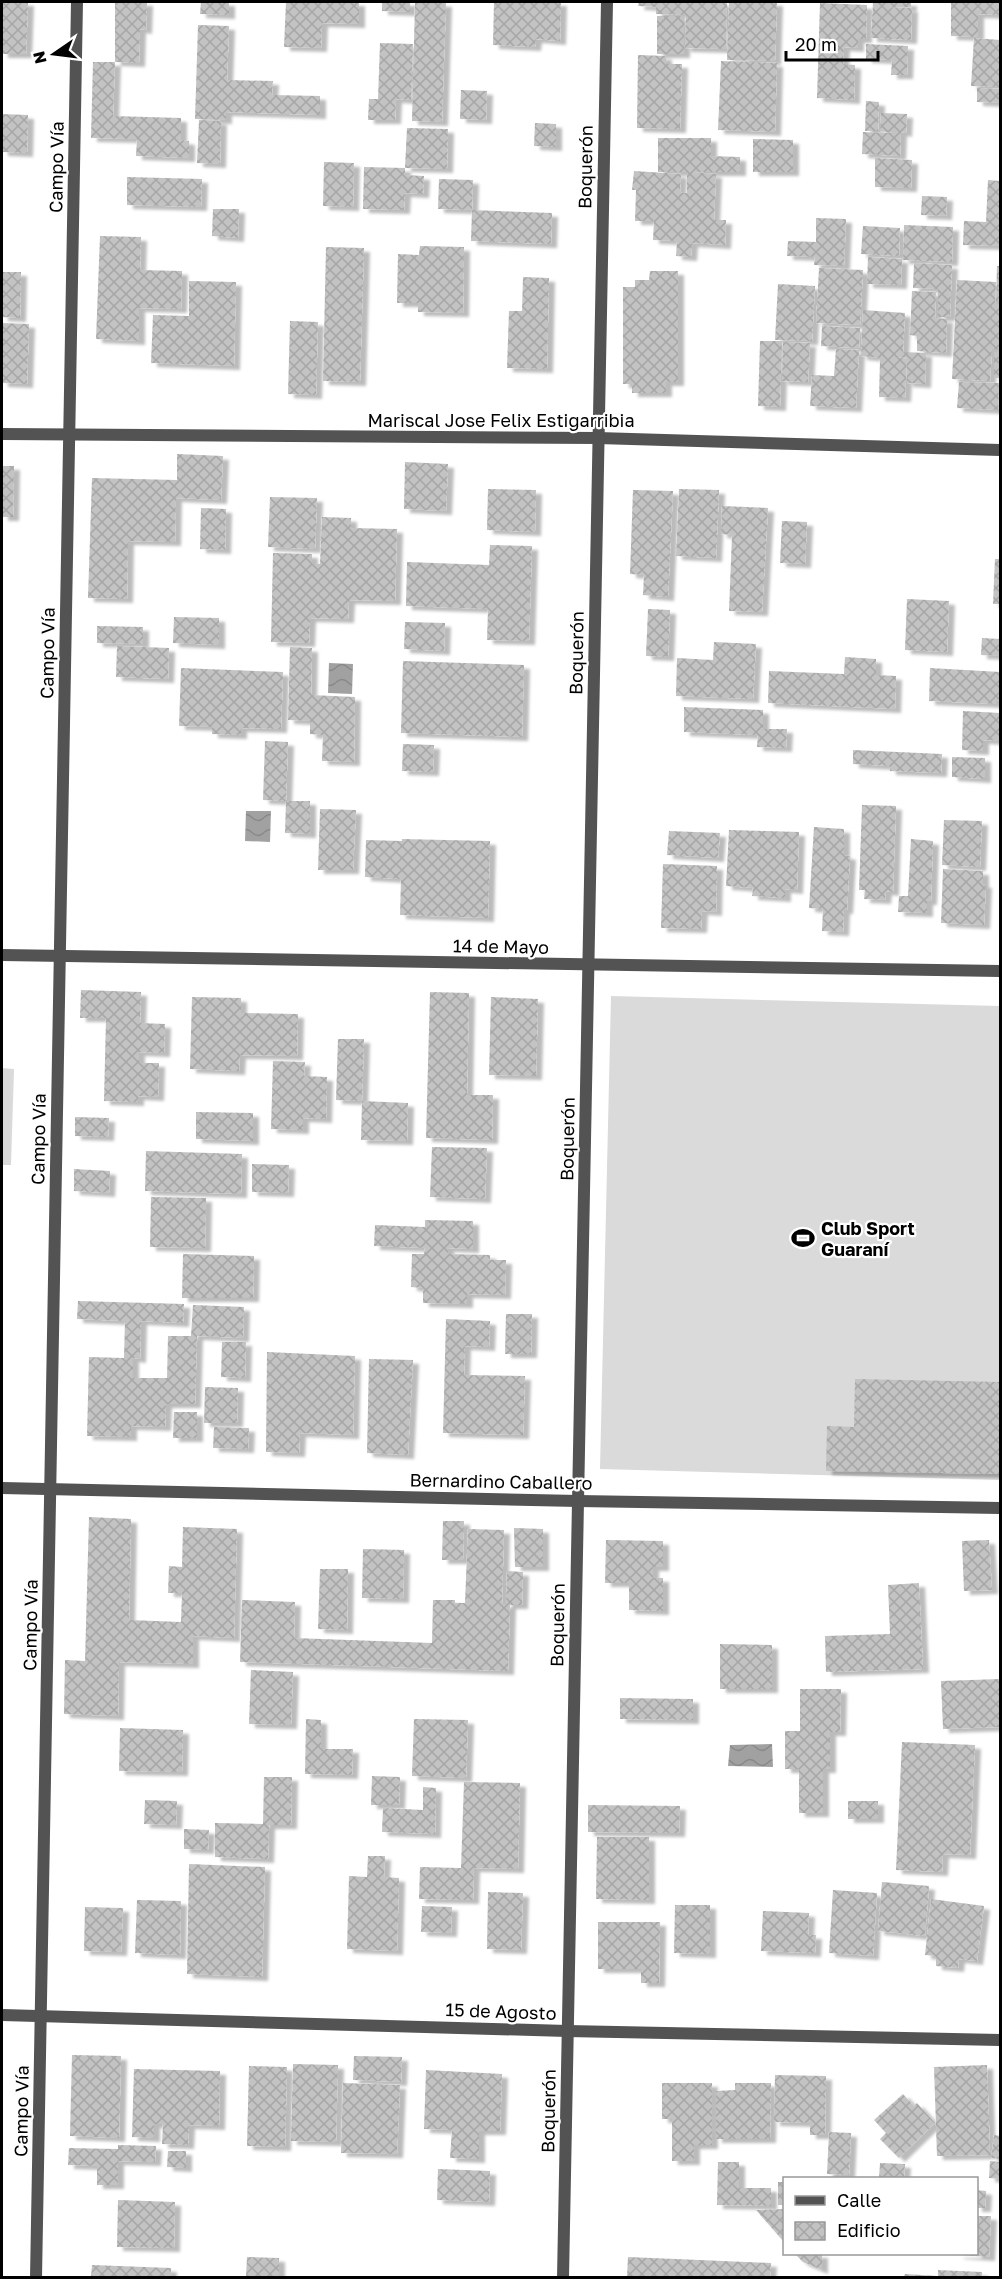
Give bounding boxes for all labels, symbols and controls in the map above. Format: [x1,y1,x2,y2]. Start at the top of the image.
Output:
north arrow [24,24,84,84]
scale bar [786,24,878,62]
text: 20 m [795,33,837,55]
text: N [28,49,51,66]
street label: Campo Vía [44,121,68,213]
street label: Boquerón [573,125,597,209]
street label: Mariscal Jose Felix Estigarribia [367,409,635,431]
street label: Campo Vía [35,607,59,699]
street label: Boquerón [564,611,588,695]
street label: 14 de Mayo [453,934,549,958]
street label: Campo Vía [26,1093,50,1185]
street label: Boquerón [555,1097,579,1181]
place label: Club Sport Guaraní [821,1217,915,1260]
sports icon: Club Sport Guaraní [790,1225,816,1251]
street label: Bernardino Caballero [409,1468,593,1494]
street label: Campo Vía [18,1579,42,1671]
street label: Boquerón [545,1583,569,1667]
street label: 15 de Agosto [445,1998,557,2024]
street label: Campo Vía [9,2065,33,2157]
street label: Boquerón [536,2069,560,2153]
legend [783,2177,978,2255]
text: Calle [837,2189,881,2211]
text: Edificio [837,2219,901,2241]

